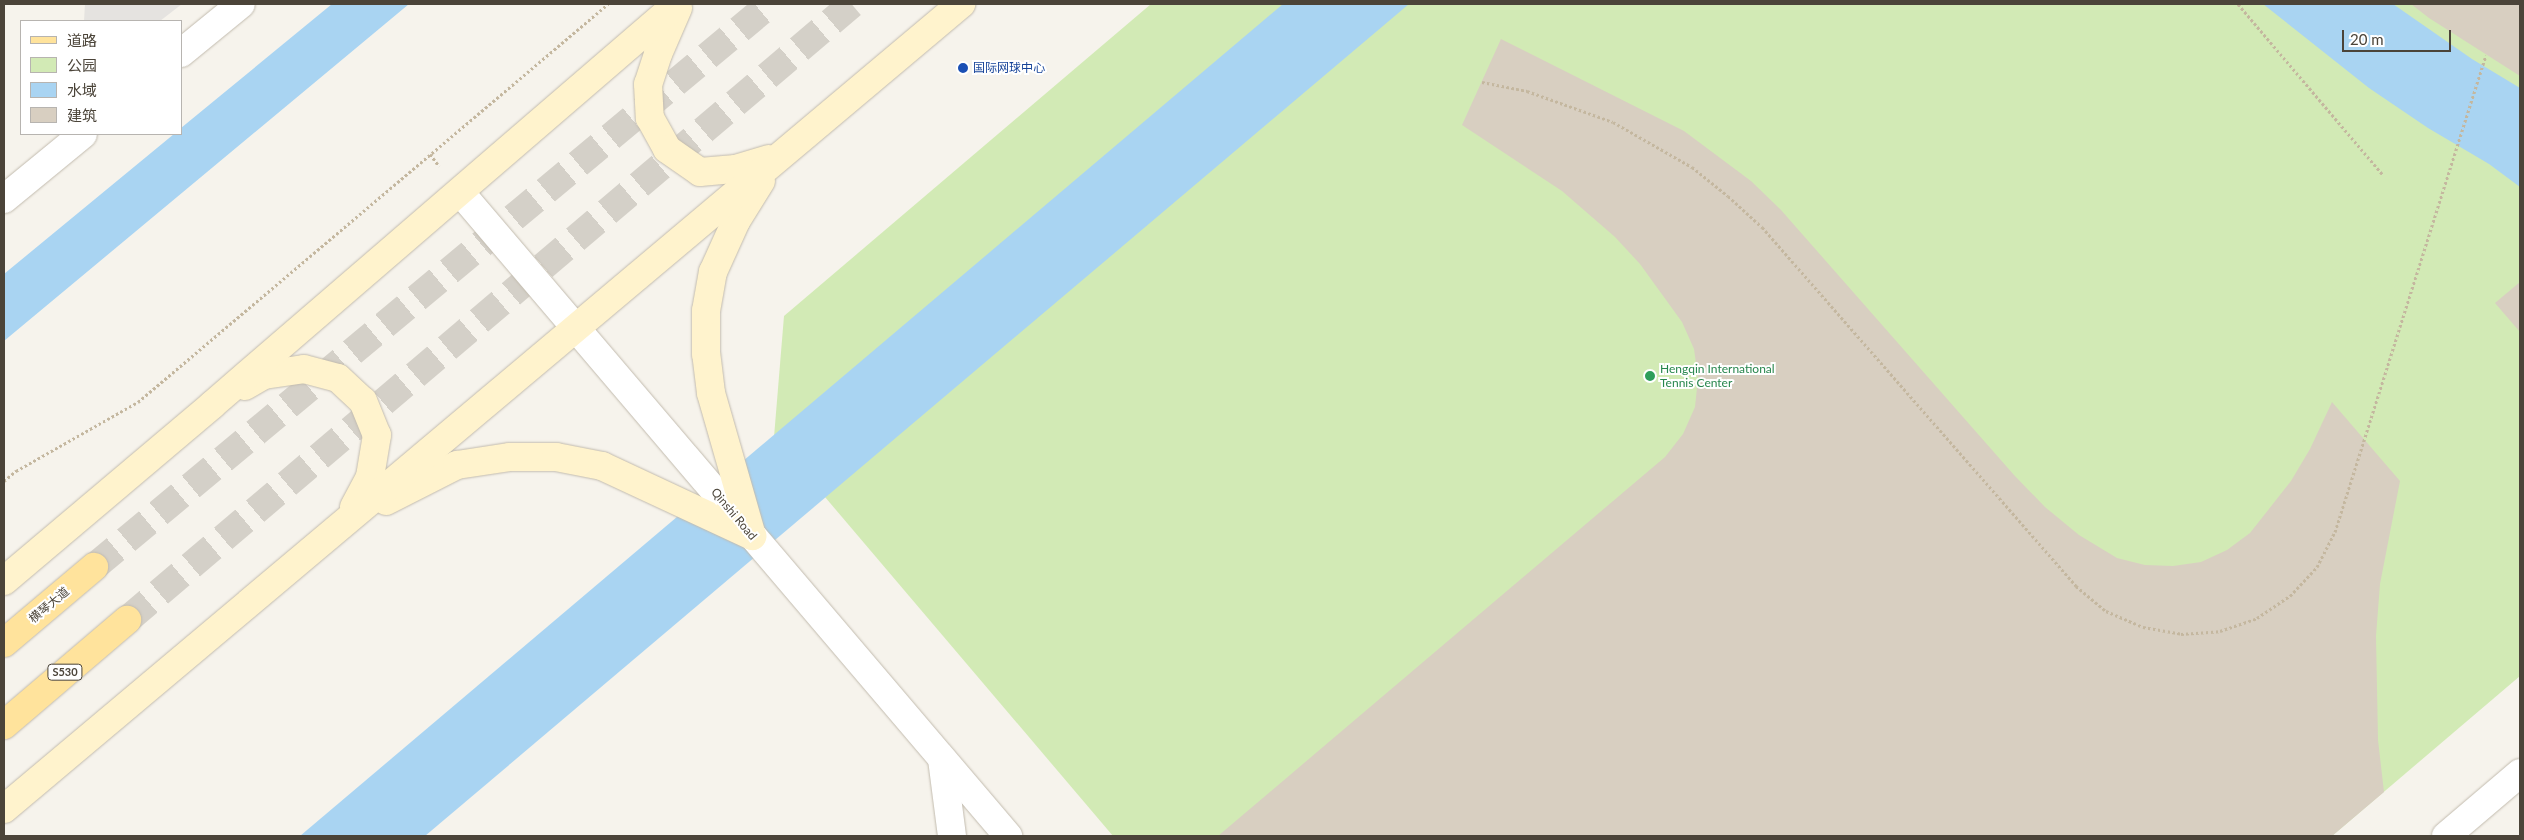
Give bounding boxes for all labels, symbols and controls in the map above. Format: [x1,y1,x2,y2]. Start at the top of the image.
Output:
legend [20,20,182,135]
scale bar [2344,20,2453,52]
text: 20 m [2350,30,2384,48]
text: 道路 [67,31,97,49]
text: 公园 [67,56,97,74]
place label: 国际网球中心 [973,61,1045,75]
marker: 国际网球中心 [957,62,969,74]
text: 水域 [67,81,97,99]
text: 建筑 [67,106,97,124]
place label: Hengqin International Tennis Center [1660,362,1775,390]
marker: Hengqin International Tennis Center [1644,370,1656,382]
street label: Qinshi Road [708,485,760,543]
street label: 横琴大道 [26,584,72,626]
road number: S530 [46,664,84,680]

